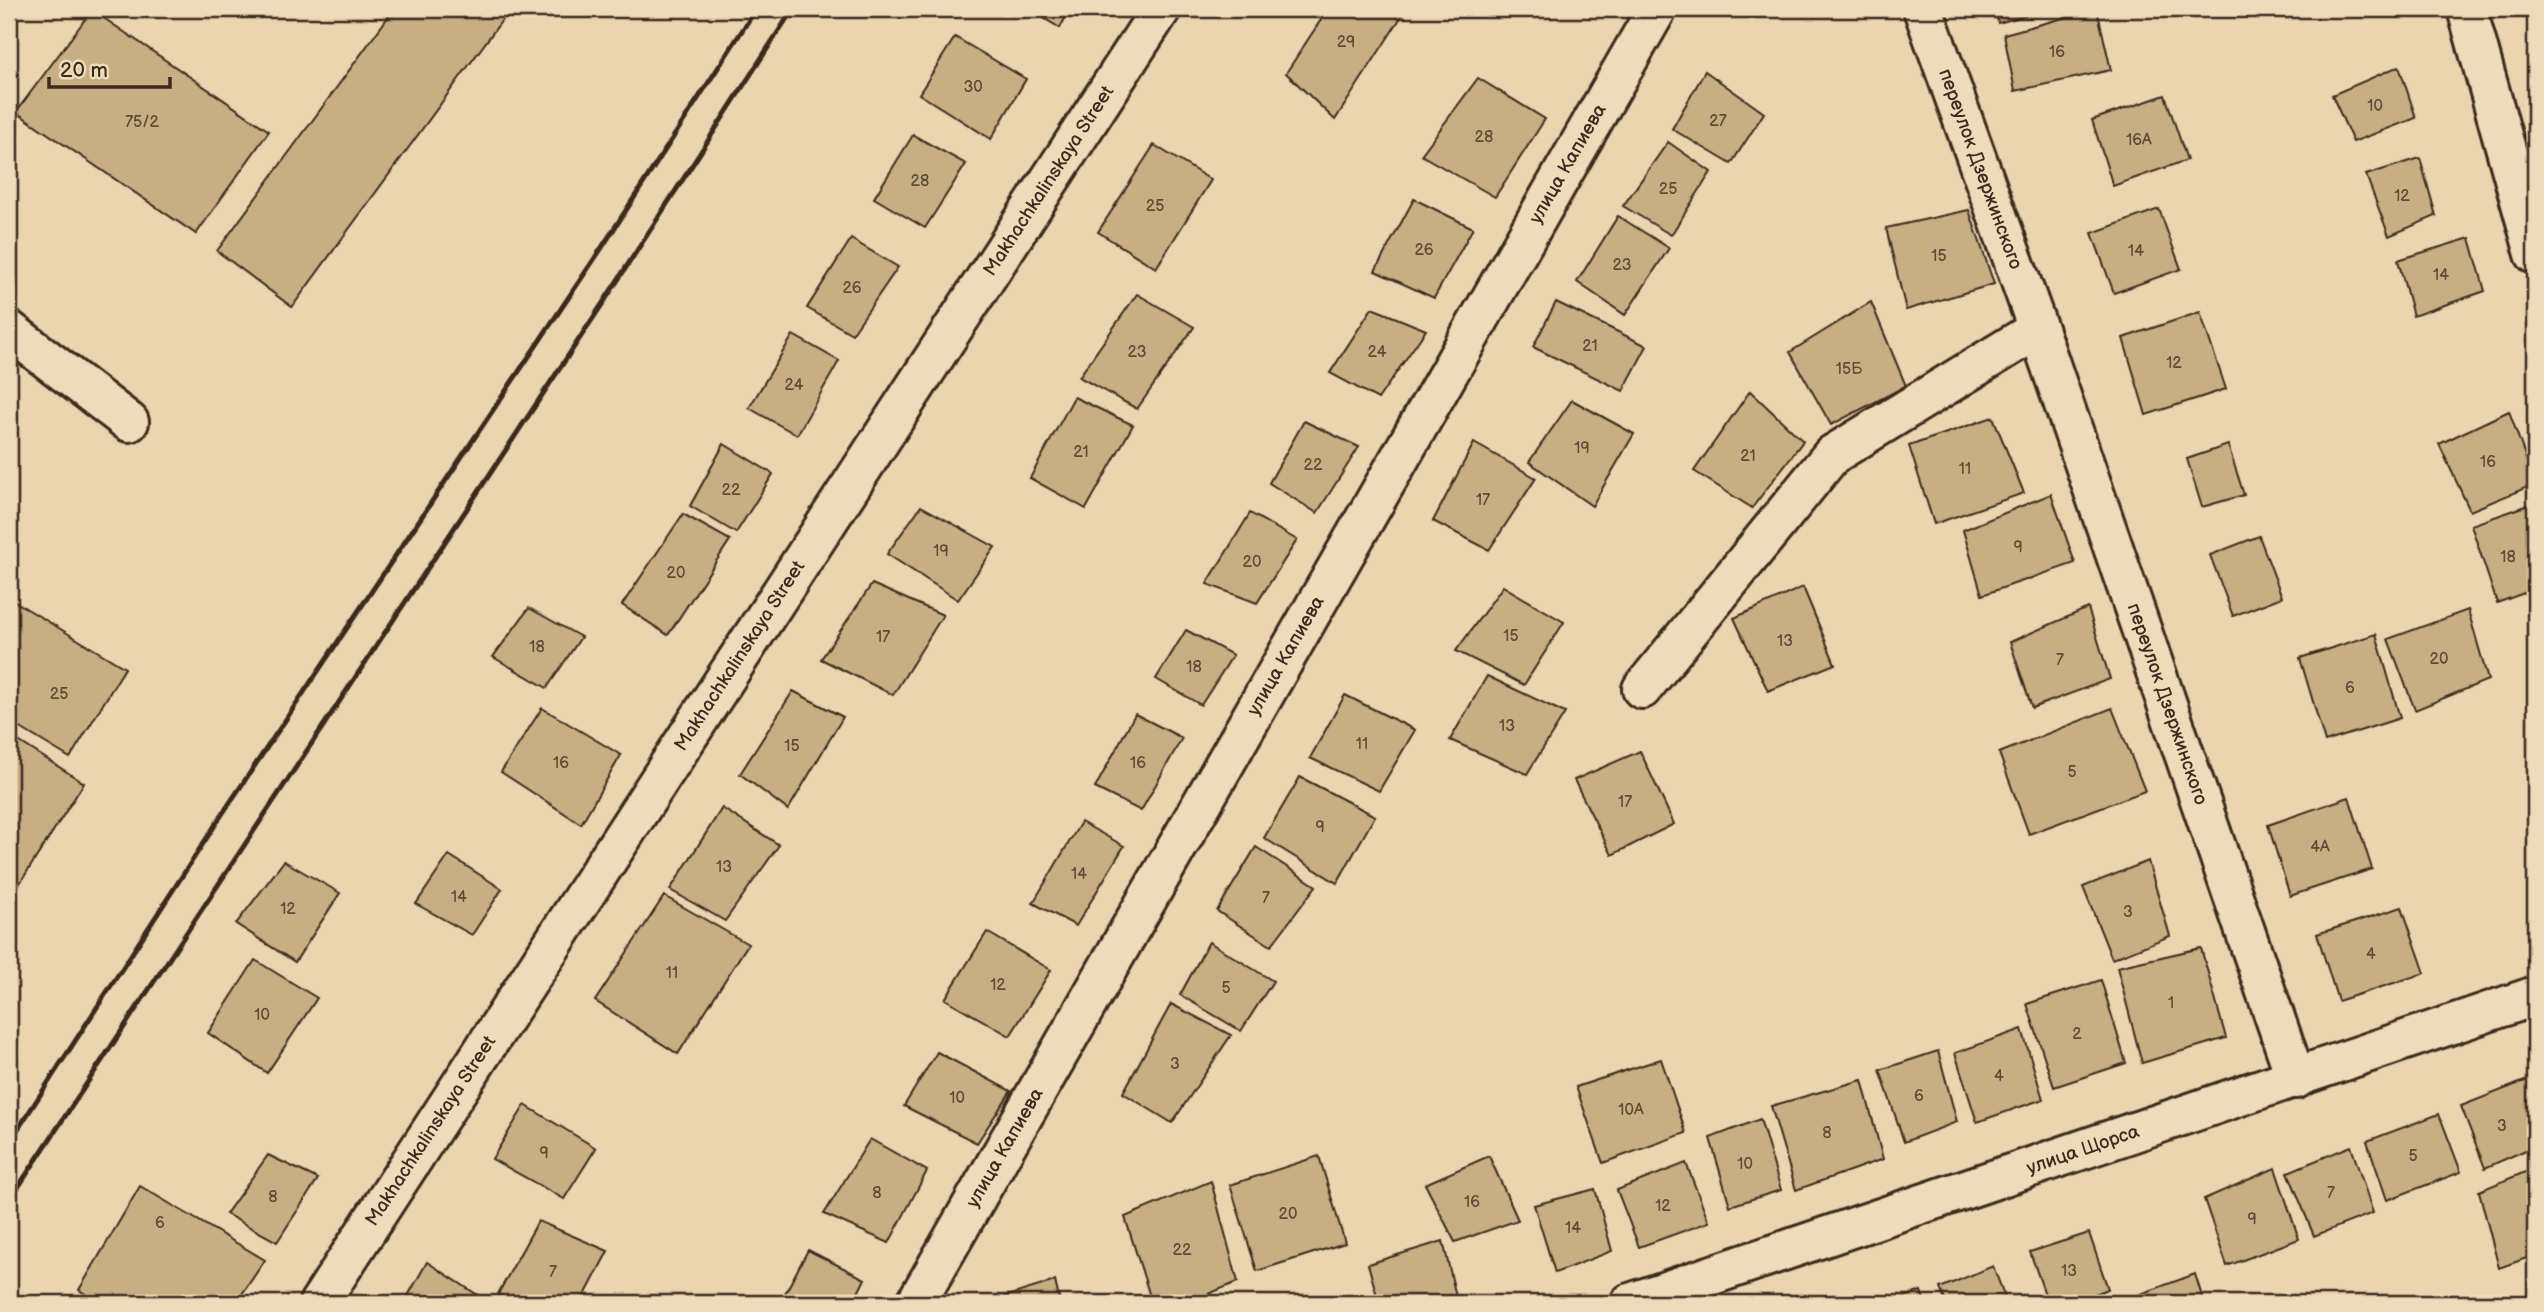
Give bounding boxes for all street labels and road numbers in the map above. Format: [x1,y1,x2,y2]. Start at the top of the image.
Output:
street label: переулок Дзержинского [1933,66,2027,272]
street label: Makhachkalinskaya Street [979,81,1119,281]
street label: улица Капиева [1524,100,1612,228]
street label: Makhachkalinskaya Street [670,556,810,756]
street label: улица Капиева [1242,592,1330,720]
street label: переулок Дзержинского [2122,600,2212,808]
street label: Makhachkalinskaya Street [361,1031,501,1231]
street label: улица Капиева [961,1084,1049,1212]
street label: улица Щорса [2024,1120,2142,1180]

